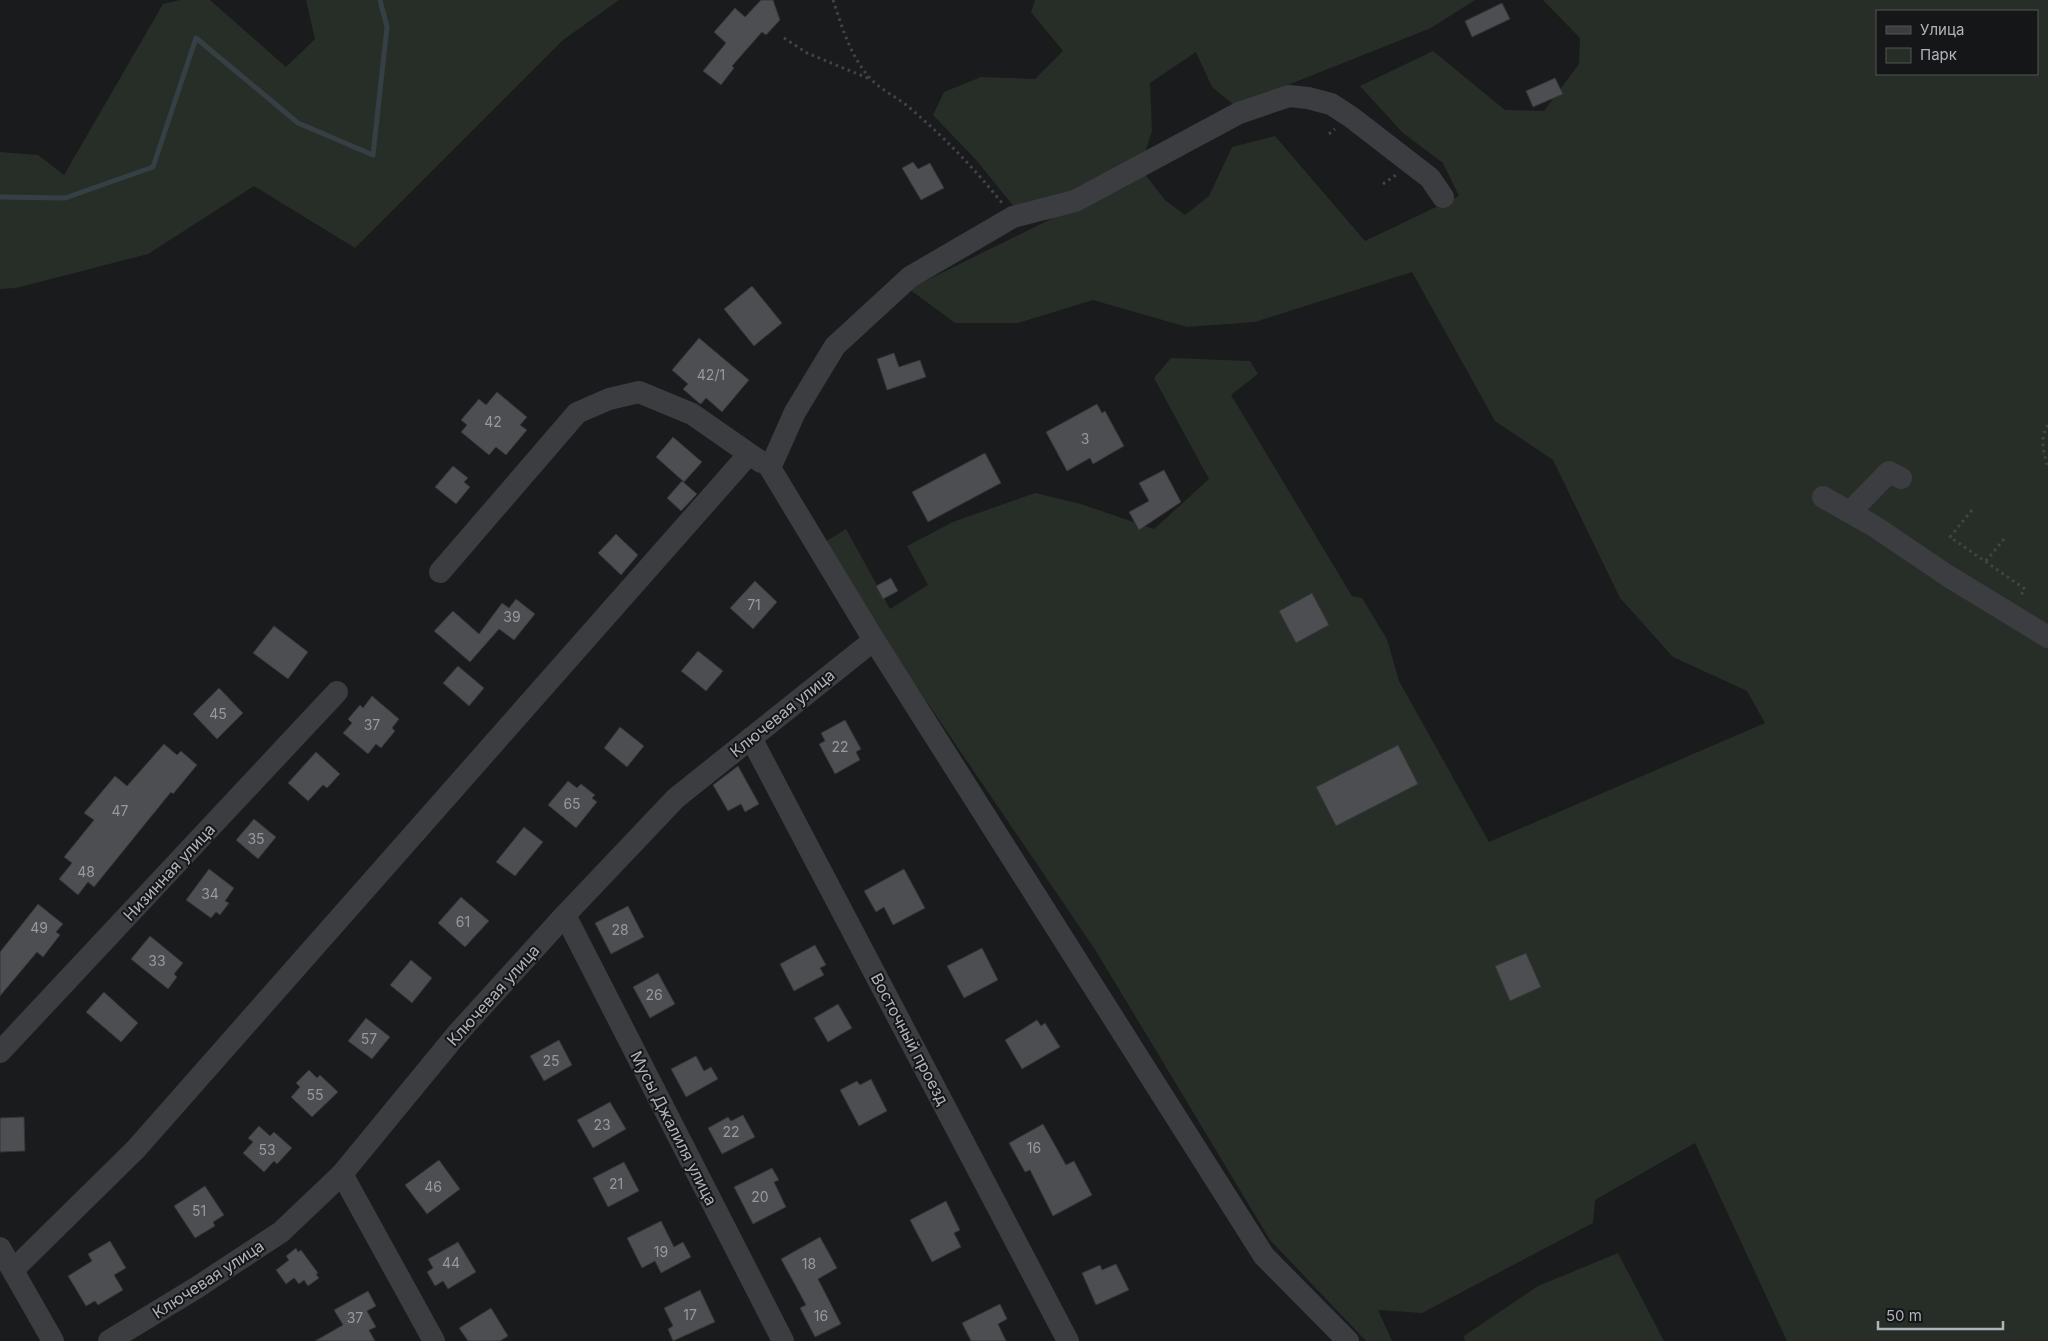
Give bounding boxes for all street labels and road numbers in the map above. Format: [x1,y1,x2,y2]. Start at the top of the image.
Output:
street label: Ключевая улица [726,665,838,761]
street label: Низинная улица [119,819,219,925]
street label: Ключевая улица [442,940,544,1050]
street label: Восточный проезд [867,970,953,1108]
street label: Мусы Джалиля улица [626,1048,722,1208]
street label: Ключевая улица [148,1235,268,1323]

